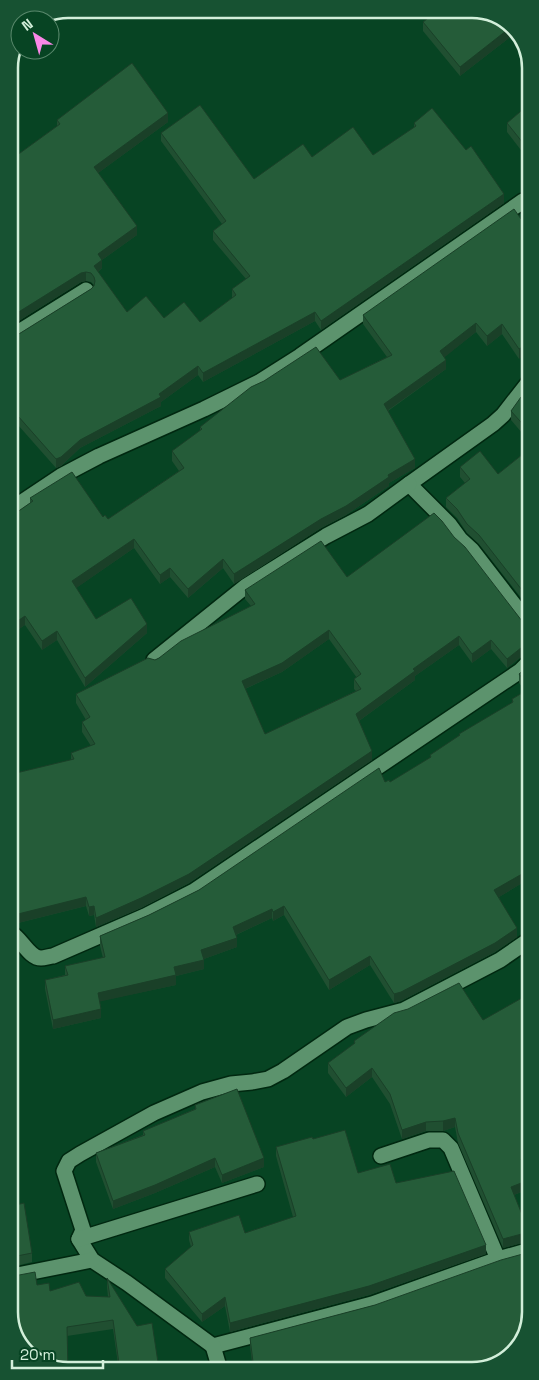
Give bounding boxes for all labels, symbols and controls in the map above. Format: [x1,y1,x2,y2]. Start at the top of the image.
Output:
north arrow [10,10,60,60]
text: N [18,15,36,35]
scale bar [12,1338,104,1370]
text: 20 m [20,1345,55,1364]

